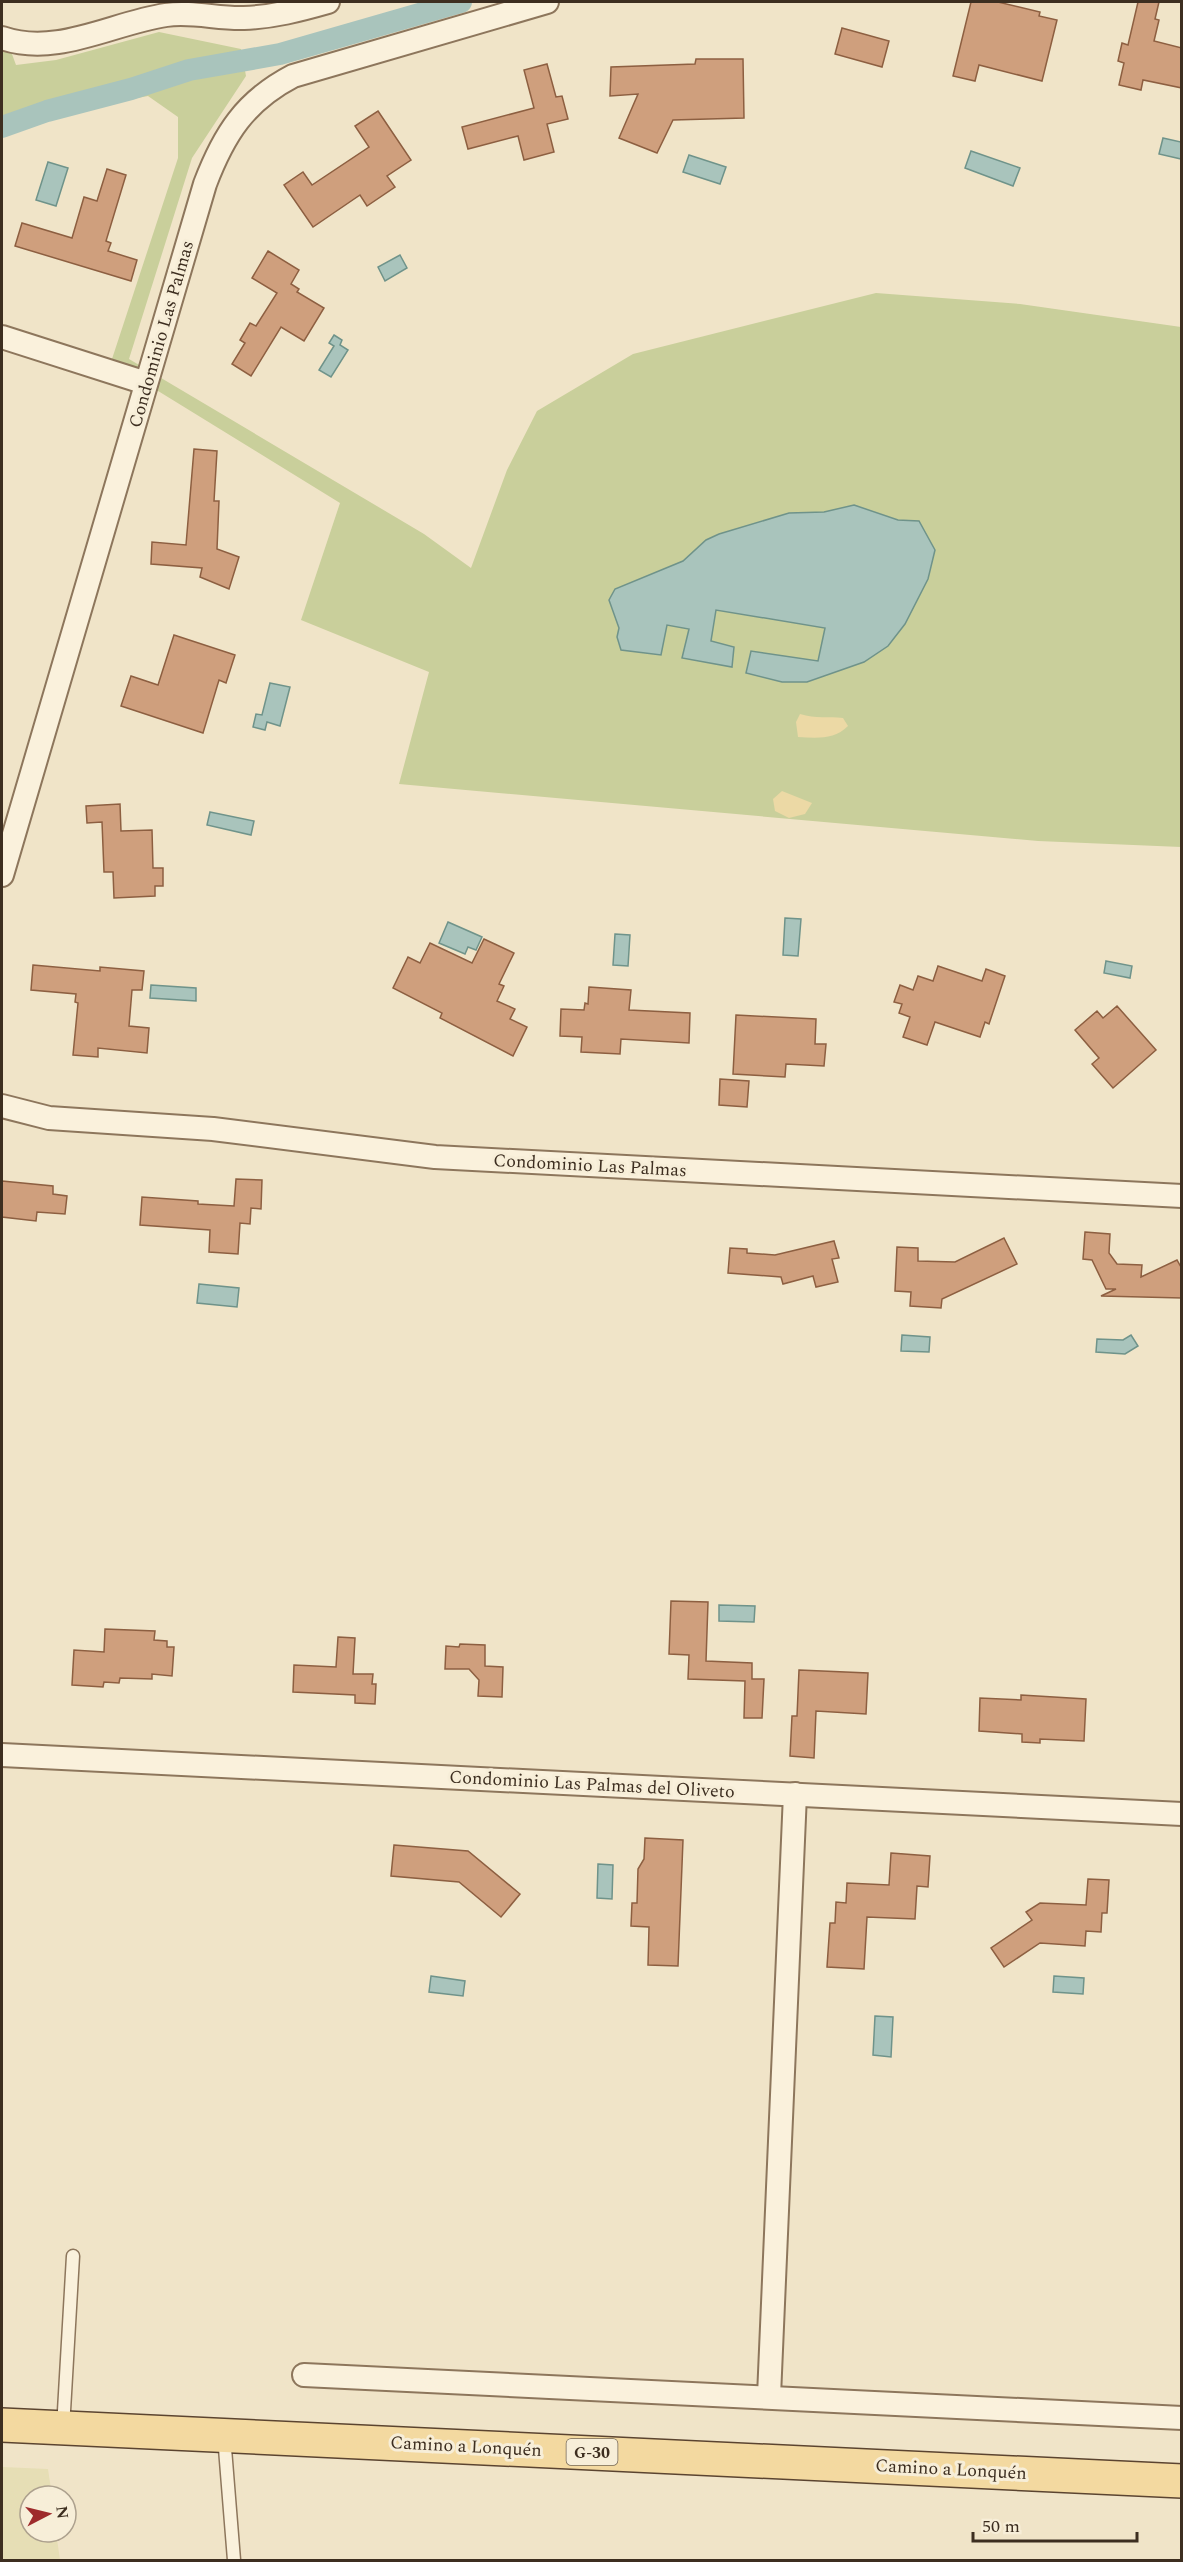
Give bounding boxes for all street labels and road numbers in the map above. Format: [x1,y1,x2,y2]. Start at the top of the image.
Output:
street label: Condominio Las Palmas [122,237,201,431]
street label: Condominio Las Palmas [492,1147,687,1184]
street label: Condominio Las Palmas del Oliveto [449,1764,735,1805]
street label: Camino a Lonquén [389,2429,542,2464]
road number: G-30 [566,2439,618,2465]
street label: Camino a Lonquén [874,2452,1027,2487]

